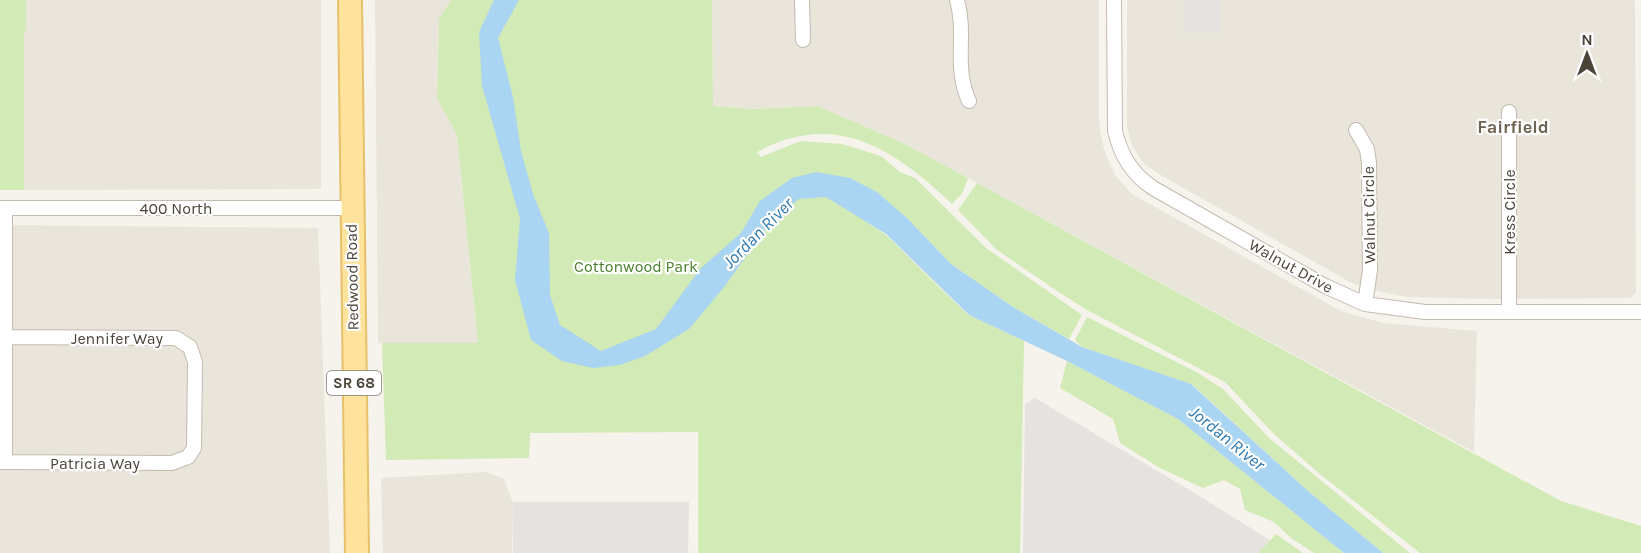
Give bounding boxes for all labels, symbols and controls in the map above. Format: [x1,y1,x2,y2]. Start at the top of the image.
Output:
north arrow [1557,24,1617,84]
text: N [1581,30,1593,49]
district label: Fairfield [1477,116,1549,138]
street label: Walnut Circle [1359,166,1379,264]
street label: Kress Circle [1500,169,1519,255]
water label: Jordan River [718,192,799,273]
street label: 400 North [140,199,212,218]
street label: Redwood Road [342,223,362,331]
street label: Walnut Drive [1245,235,1337,297]
park label: Cottonwood Park [574,257,698,276]
street label: Jennifer Way [71,329,164,348]
road number: SR 68 [327,371,381,395]
water label: Jordan River [1185,401,1270,476]
street label: Patricia Way [50,454,141,473]

